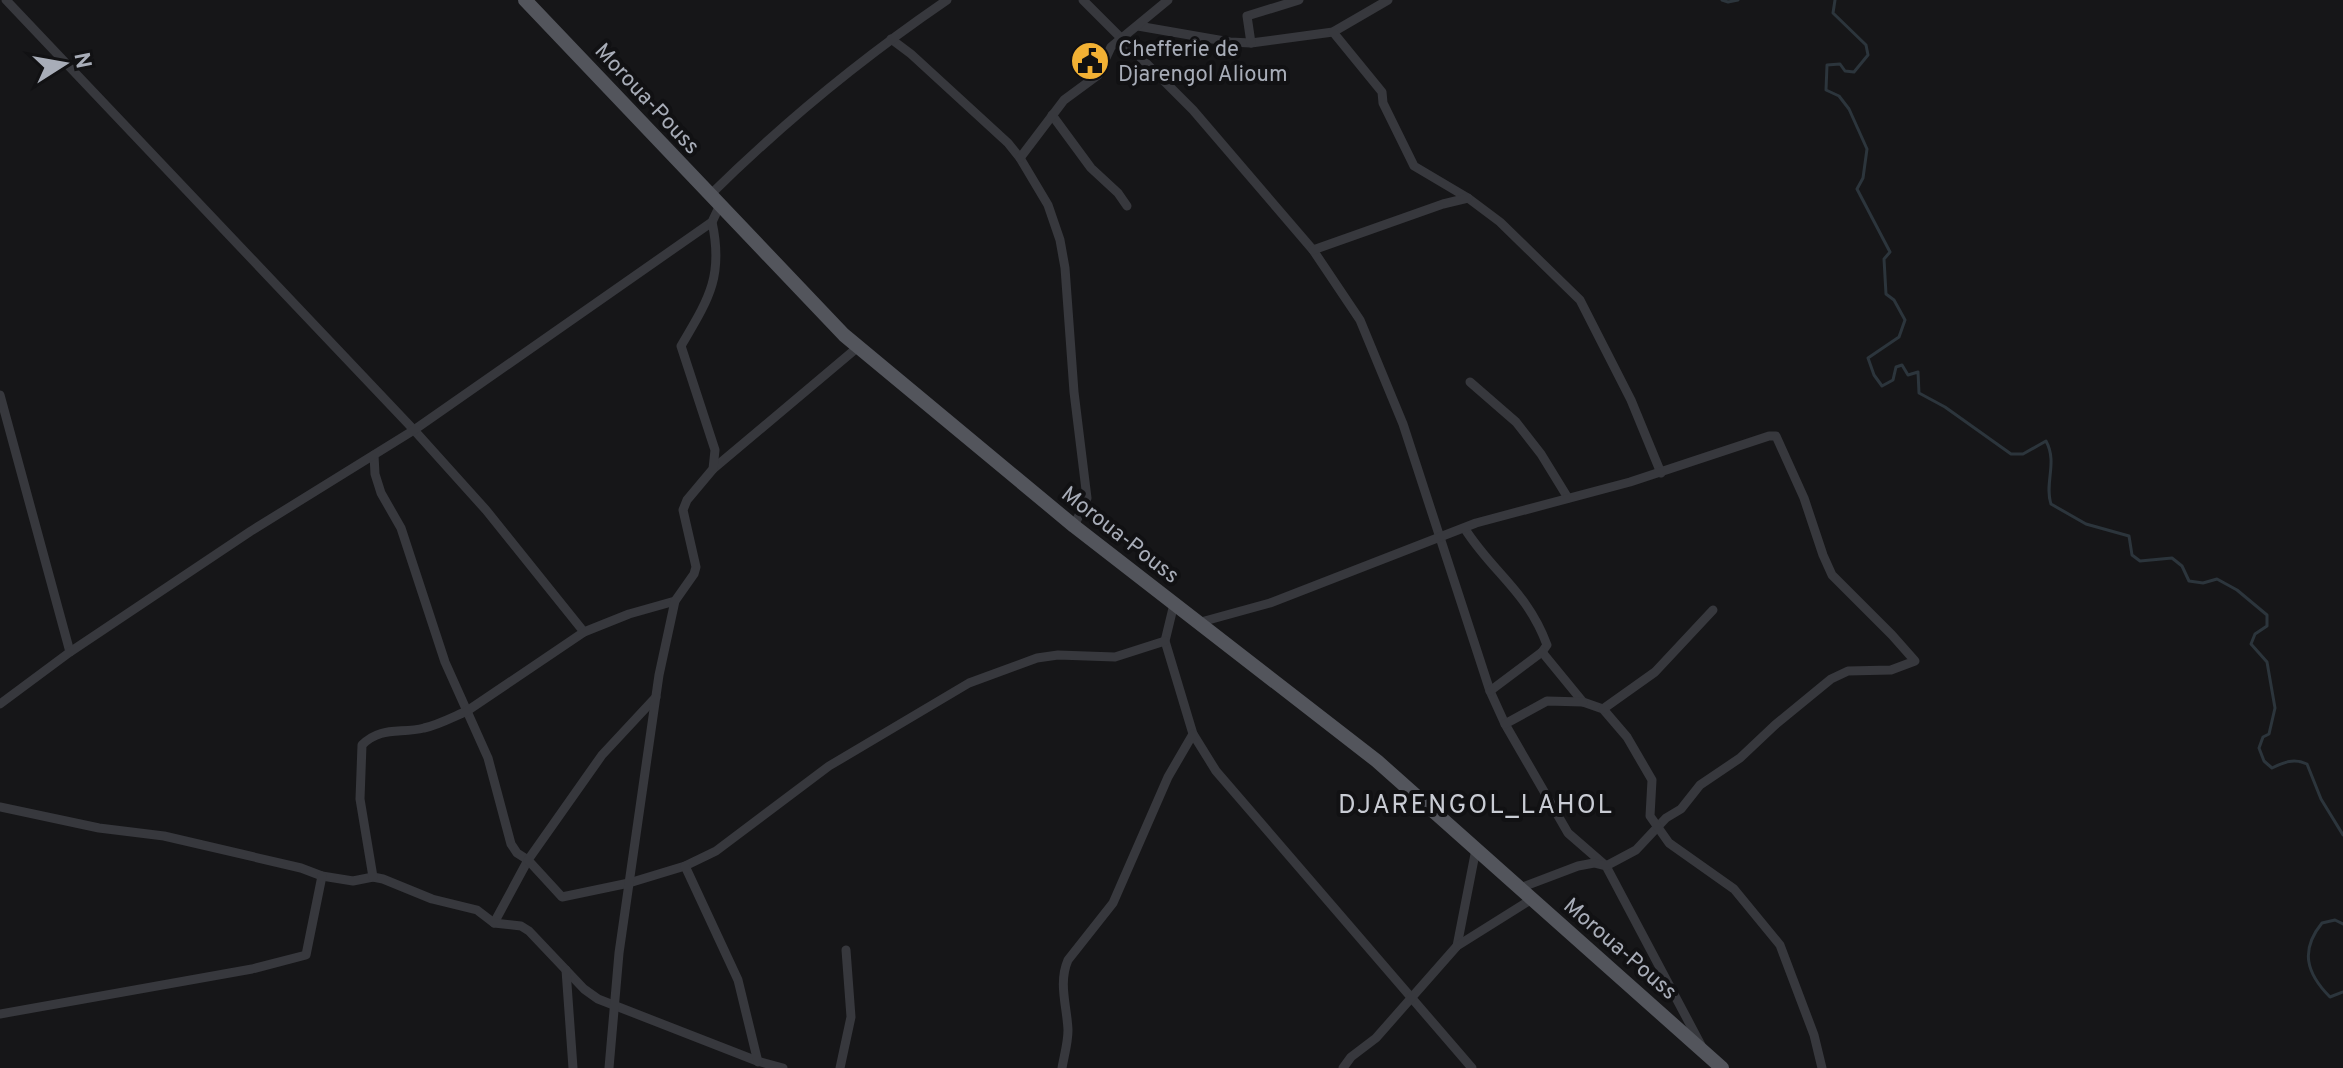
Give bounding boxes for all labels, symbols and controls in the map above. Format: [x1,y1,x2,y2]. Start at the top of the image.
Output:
north arrow [24,24,104,104]
place label: Chefferie de Djarengol Alioum [1118,37,1288,89]
street label: Moroua-Pouss [588,39,704,161]
public building icon: Chefferie de Djarengol Alioum [1069,40,1111,82]
text: N [66,50,96,71]
street label: Moroua-Pouss [1055,482,1184,590]
district label: DJARENGOL_LAHOL [1338,790,1614,823]
street label: Moroua-Pouss [1557,893,1682,1007]

